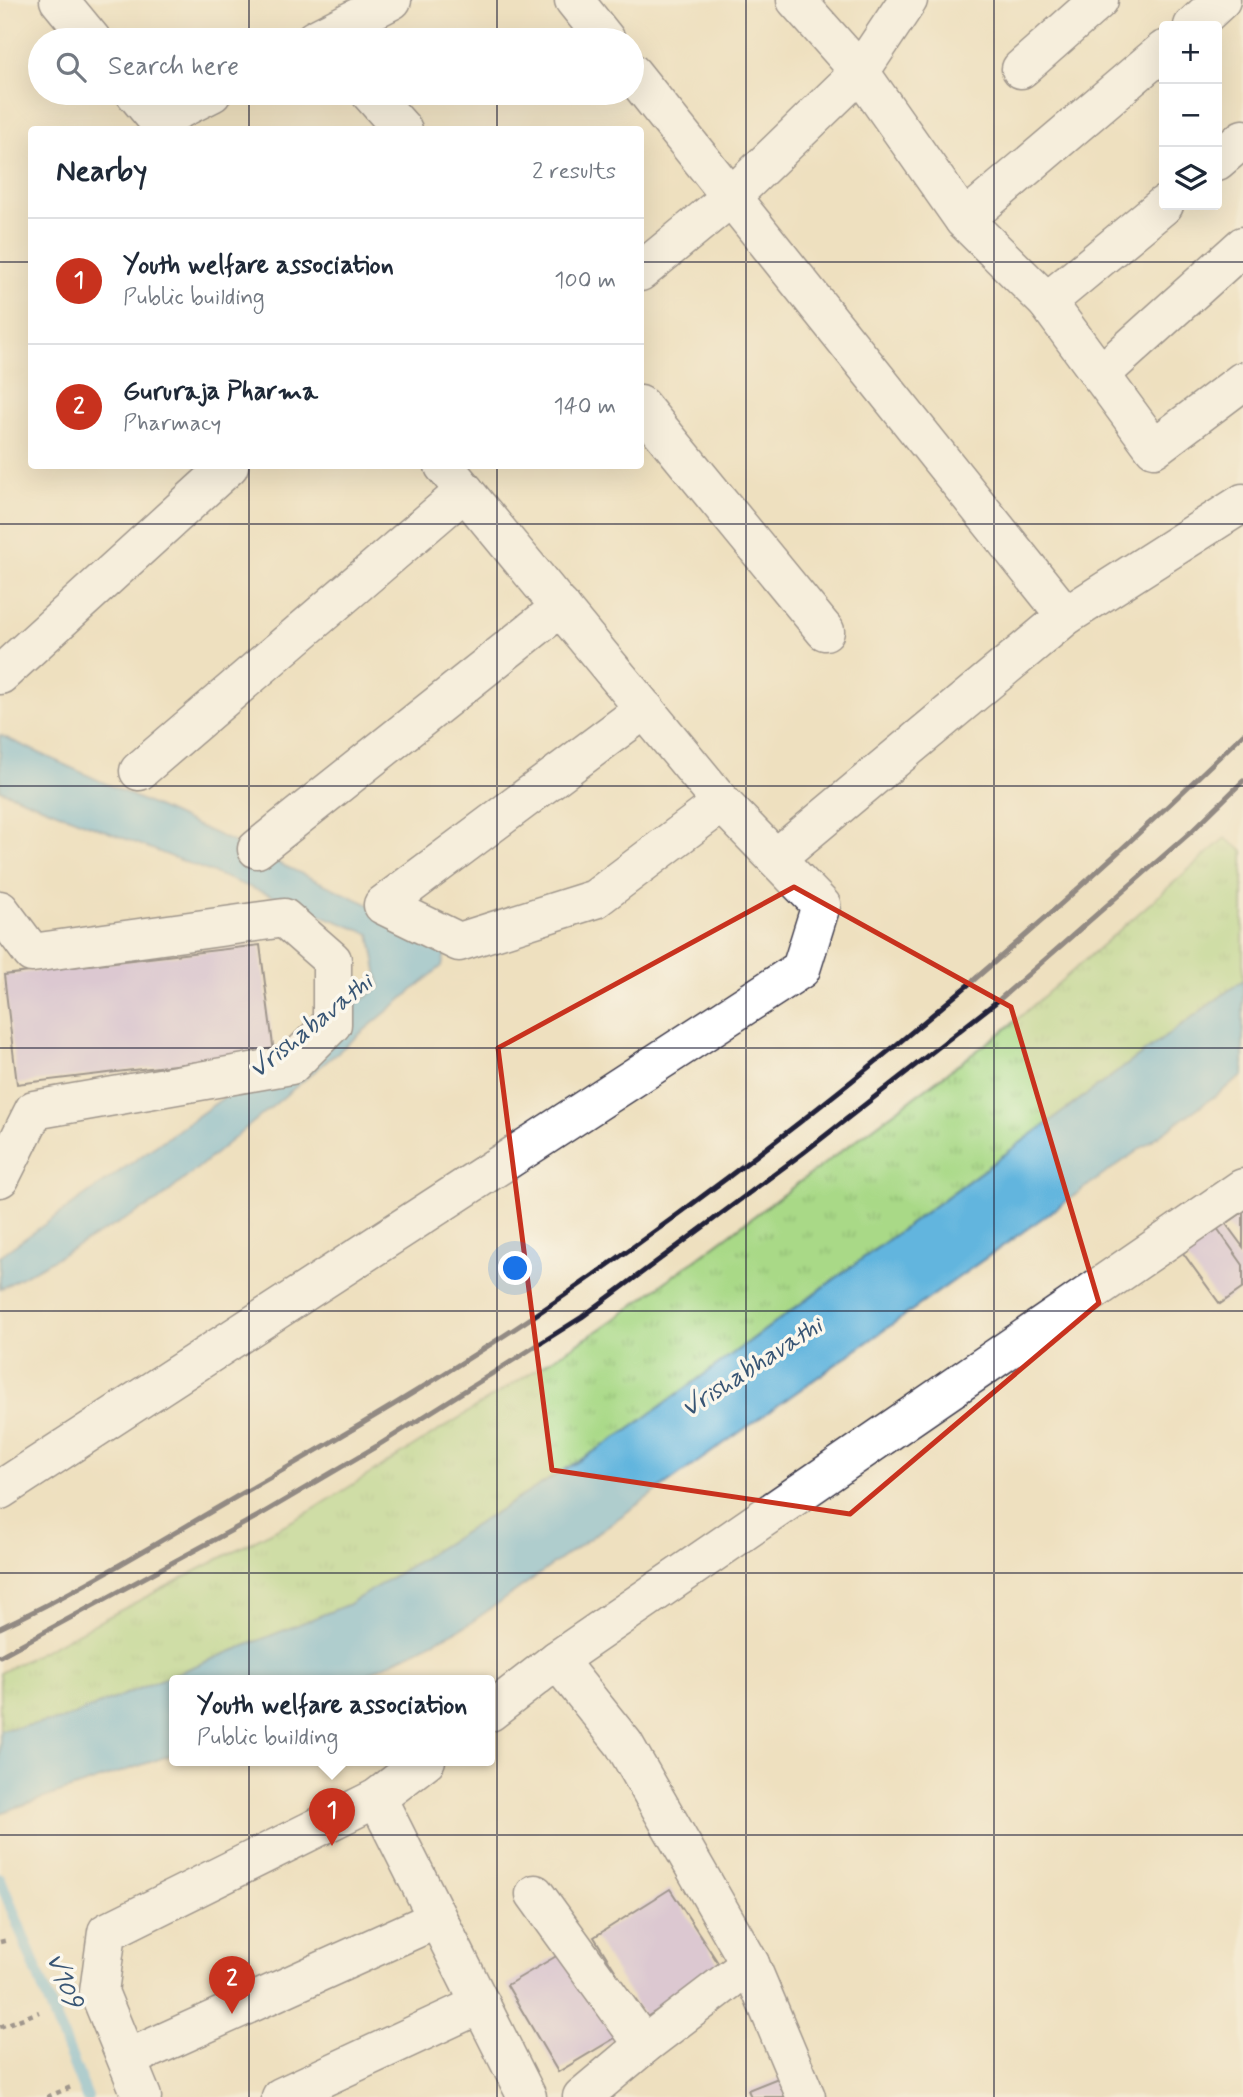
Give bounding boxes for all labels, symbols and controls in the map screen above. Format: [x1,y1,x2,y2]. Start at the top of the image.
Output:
map controls [1159,21,1222,210]
button: + [1159,21,1222,84]
search box [28,28,644,105]
icon: search [52,48,90,86]
text: Search here [108,50,239,84]
button: − [1159,84,1222,147]
button: layers [1159,147,1222,210]
text: Nearby [56,152,147,191]
text: 2 results [532,157,616,187]
text: Youth welfare association [123,249,394,283]
text: 1 [74,266,84,296]
text: 100 m [554,266,616,296]
text: Public building [123,283,265,313]
text: Gururaja Pharma [123,375,318,409]
text: 2 [73,392,85,422]
text: 140 m [553,392,616,422]
text: Pharmacy [123,409,221,439]
water label: Vrishabavathi [242,965,382,1087]
your location [498,1251,532,1285]
water label: Vrishabhavathi [675,1308,831,1426]
popup [169,1675,495,1766]
text: Youth welfare association [197,1689,467,1723]
text: Public building [197,1723,338,1753]
pin: 1 [309,1788,355,1846]
water label: V109 [37,1948,90,2016]
pin: 2 [209,1956,255,2014]

